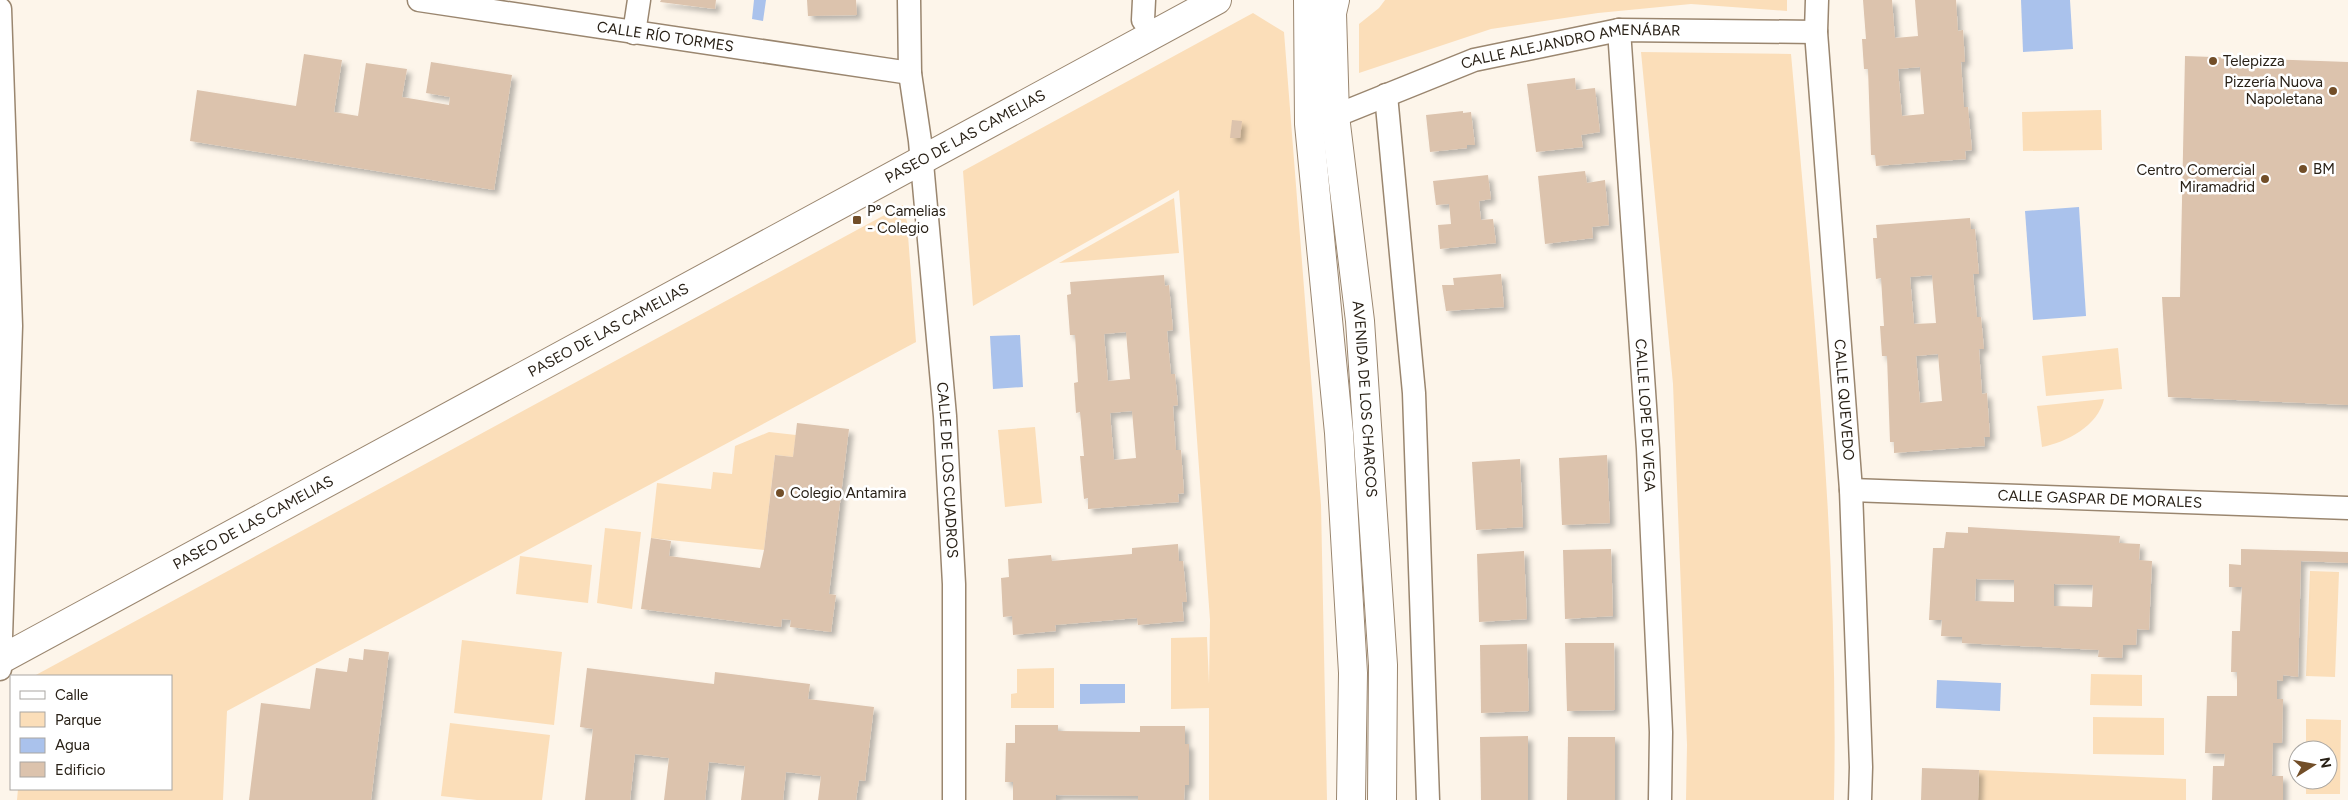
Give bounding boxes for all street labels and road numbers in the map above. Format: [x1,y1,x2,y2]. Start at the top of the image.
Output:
street label: CALLE RÍO TORMES [596,18,735,56]
street label: CALLE ALEJANDRO AMENÁBAR [1458,21,1681,73]
street label: PASEO DE LAS CAMELIAS [882,86,1049,187]
street label: PASEO DE LAS CAMELIAS [525,279,692,381]
street label: AVENIDA DE LOS CHARCOS [1349,300,1381,498]
street label: CALLE LOPE DE VEGA [1631,338,1659,492]
street label: CALLE QUEVEDO [1831,339,1858,461]
street label: CALLE DE LOS CUADROS [933,381,962,559]
street label: PASEO DE LAS CAMELIAS [170,472,337,574]
street label: CALLE GASPAR DE MORALES [1997,486,2202,512]

